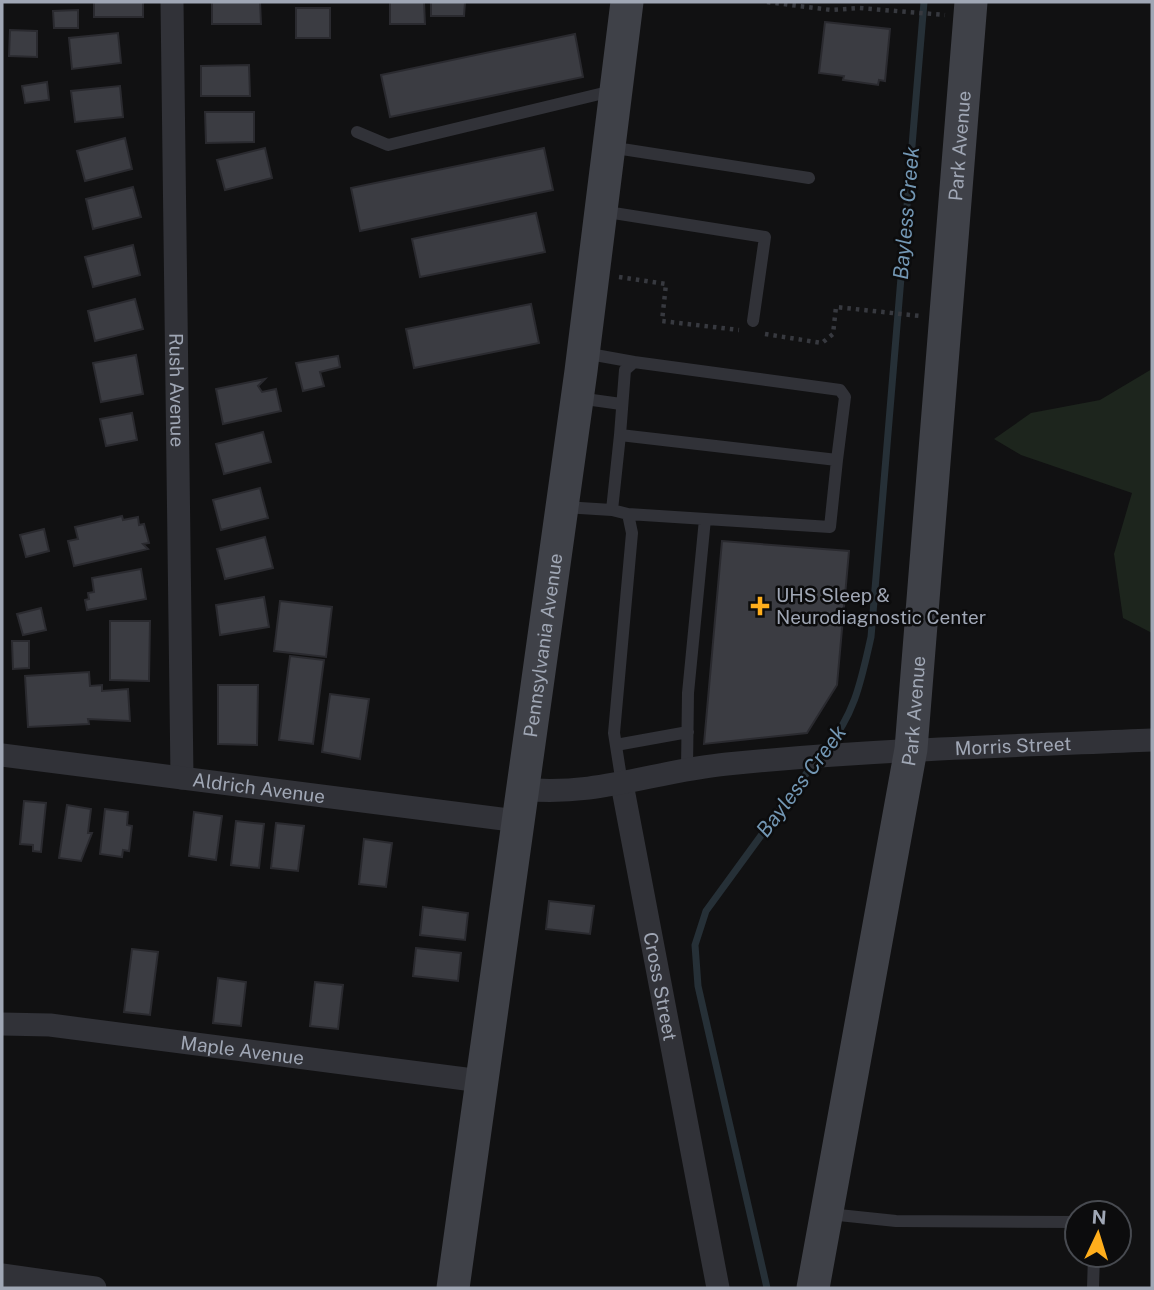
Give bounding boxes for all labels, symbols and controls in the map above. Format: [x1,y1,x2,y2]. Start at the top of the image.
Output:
street label: Park Avenue [944,90,975,202]
water label: Bayless Creek [888,145,924,281]
street label: Rush Avenue [165,333,189,447]
street label: Pennsylvania Avenue [519,552,566,739]
place label: UHS Sleep & Neurodiagnostic Center [776,584,986,628]
marker: UHS Sleep & Neurodiagnostic Center [750,596,770,616]
street label: Park Avenue [897,655,929,768]
water label: Bayless Creek [751,720,852,842]
street label: Morris Street [954,732,1072,759]
street label: Aldrich Avenue [191,768,327,807]
street label: Cross Street [639,930,682,1043]
street label: Maple Avenue [179,1031,305,1069]
north arrow [1063,1199,1133,1269]
text: N [1091,1206,1107,1229]

